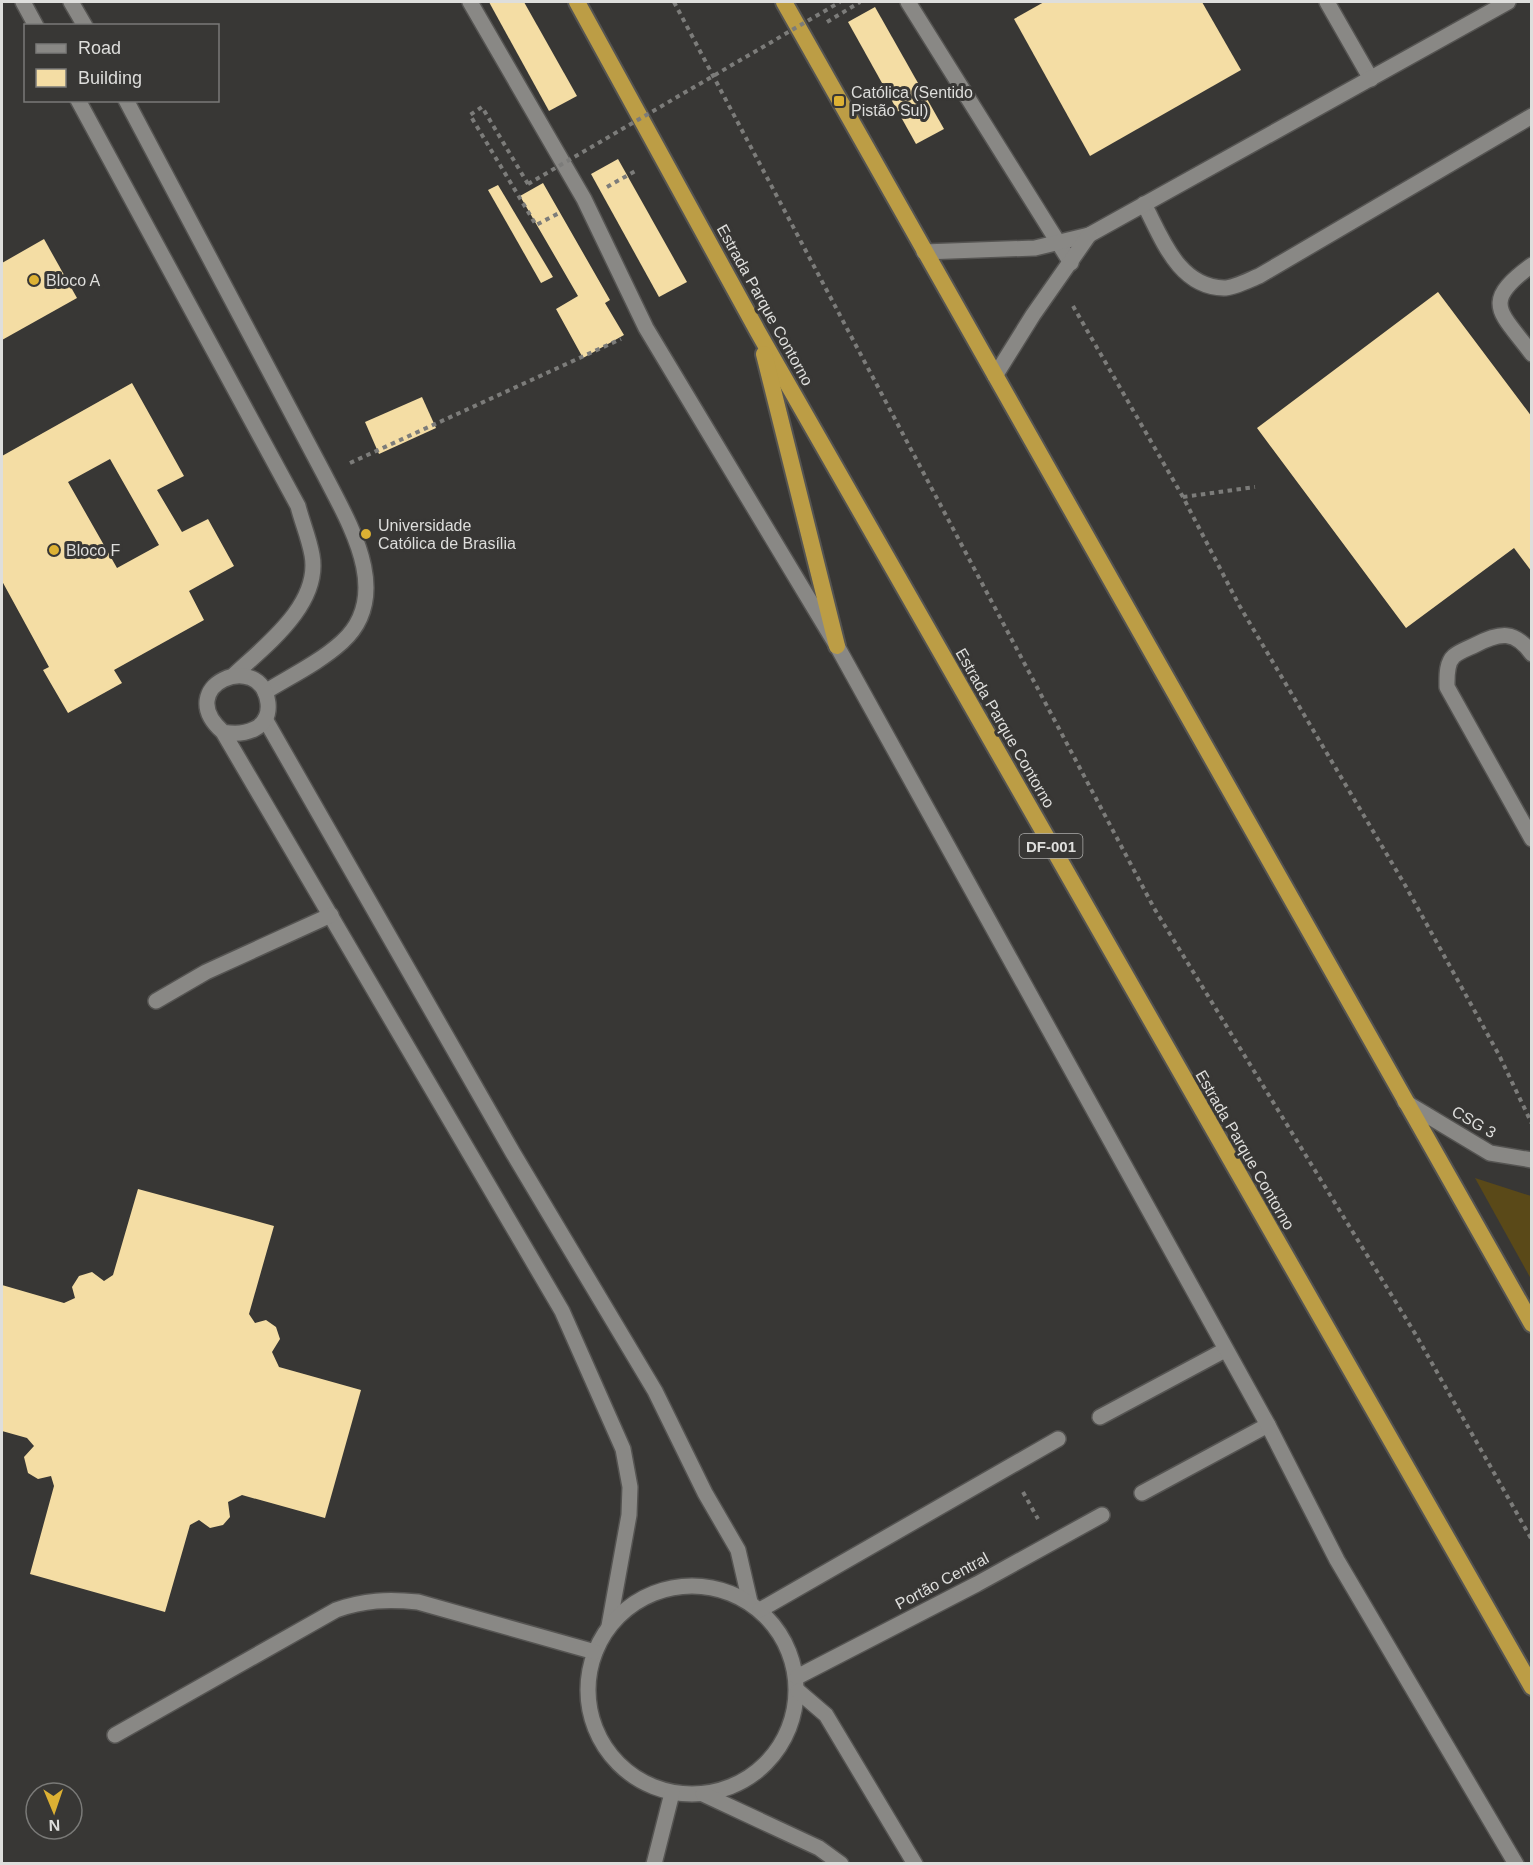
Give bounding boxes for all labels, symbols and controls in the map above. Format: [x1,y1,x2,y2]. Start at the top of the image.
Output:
legend [24,24,219,102]
text: Road [78,38,121,58]
text: Building [78,68,142,88]
place label: Católica (Sentido Pistão Sul) [851,84,973,119]
marker: Católica (Sentido Pistão Sul) [832,94,846,108]
street label: Estrada Parque Contorno [714,222,816,389]
place label: Bloco A [46,272,101,289]
marker: Bloco A [27,273,41,287]
place label: Universidade Católica de Brasília [378,517,516,552]
marker: Universidade Católica de Brasília [359,527,373,541]
place label: Bloco F [66,542,120,559]
marker: Bloco F [47,543,61,557]
street label: Estrada Parque Contorno [952,645,1058,811]
road number: DF-001 [1020,834,1082,858]
street label: Estrada Parque Contorno [1192,1067,1298,1233]
street label: CSG 3 [1449,1103,1499,1141]
street label: Portão Central [892,1549,992,1613]
north arrow [24,1781,84,1841]
text: N [48,1817,61,1834]

